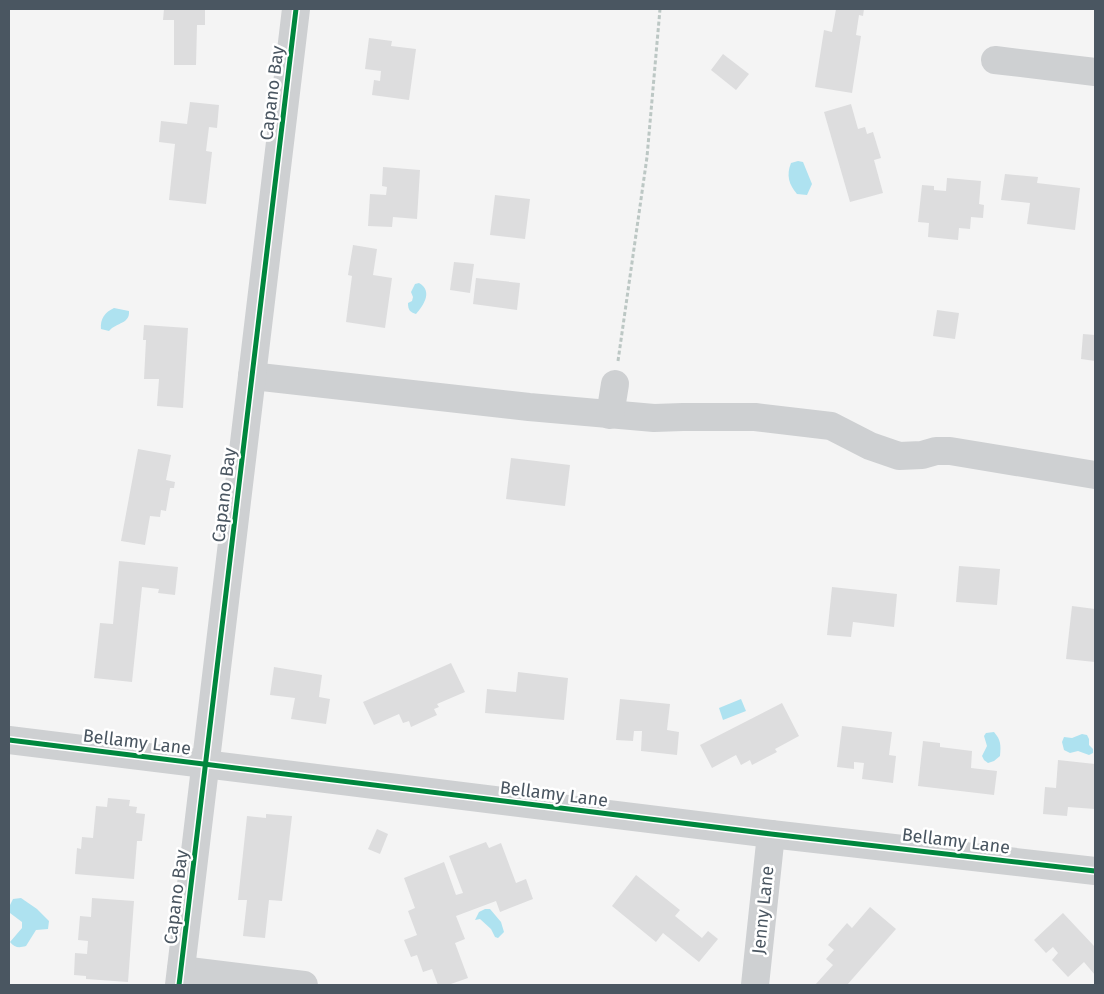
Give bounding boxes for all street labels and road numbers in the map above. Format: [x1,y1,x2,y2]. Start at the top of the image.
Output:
street label: Capano Bay [255,44,289,142]
street label: Capano Bay [207,446,241,544]
street label: Bellamy Lane [82,724,192,760]
street label: Bellamy Lane [499,776,609,812]
street label: Bellamy Lane [901,823,1011,859]
street label: Capano Bay [159,848,193,946]
street label: Jenny Lane [747,865,779,955]

